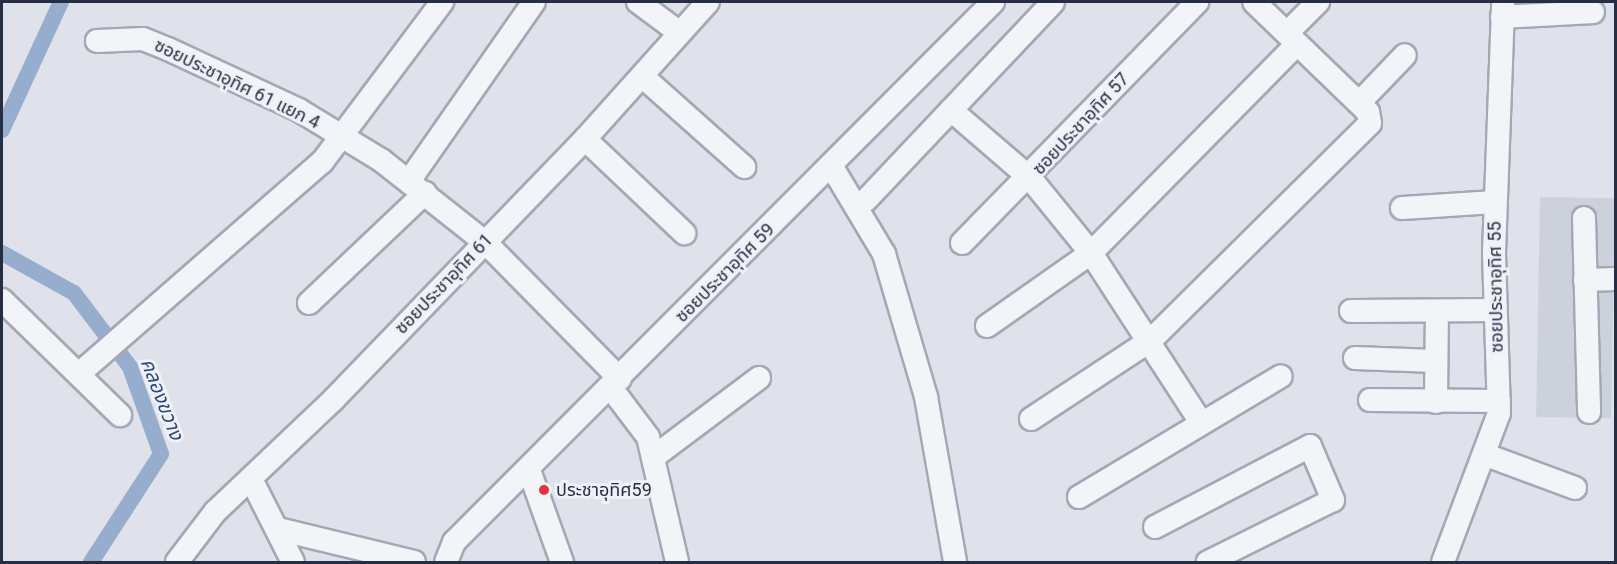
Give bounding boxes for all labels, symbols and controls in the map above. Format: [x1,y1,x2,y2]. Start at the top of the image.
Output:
street label: ซอยประชาอุทิศ 61 แยก 4 [151,35,323,133]
street label: ซอยประชาอุทิศ 57 [1028,69,1134,179]
street label: ซอยประชาอุทิศ 59 [671,219,779,327]
street label: ซอยประชาอุทิศ 55 [1484,221,1508,353]
street label: ซอยประชาอุทิศ 61 [391,229,497,339]
water label: คลองขวาง [135,355,189,443]
place label: ประชาอุทิศ59 [556,479,652,501]
marker: ประชาอุทิศ59 [537,483,551,497]

